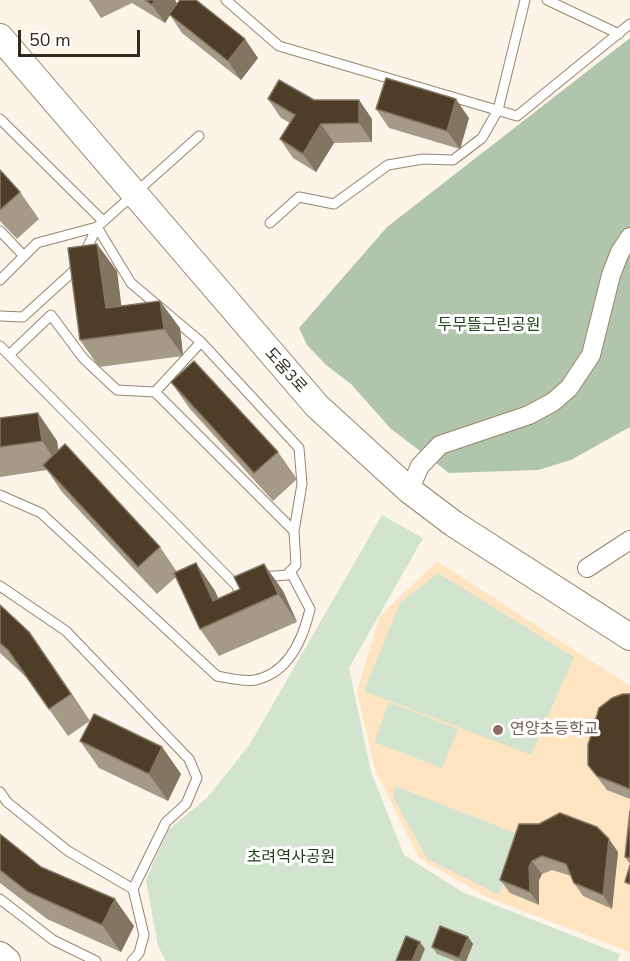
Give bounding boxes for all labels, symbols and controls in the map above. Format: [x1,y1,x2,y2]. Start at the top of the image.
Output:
scale bar [21,18,142,56]
text: 50 m [29,28,71,52]
park label: 두무뜰근린공원 [437,316,541,336]
street label: 도움3로 [260,345,310,397]
place label: 연양초등학교 [510,720,598,740]
marker: 연양초등학교 [491,723,505,737]
park label: 초려역사공원 [247,848,335,868]

